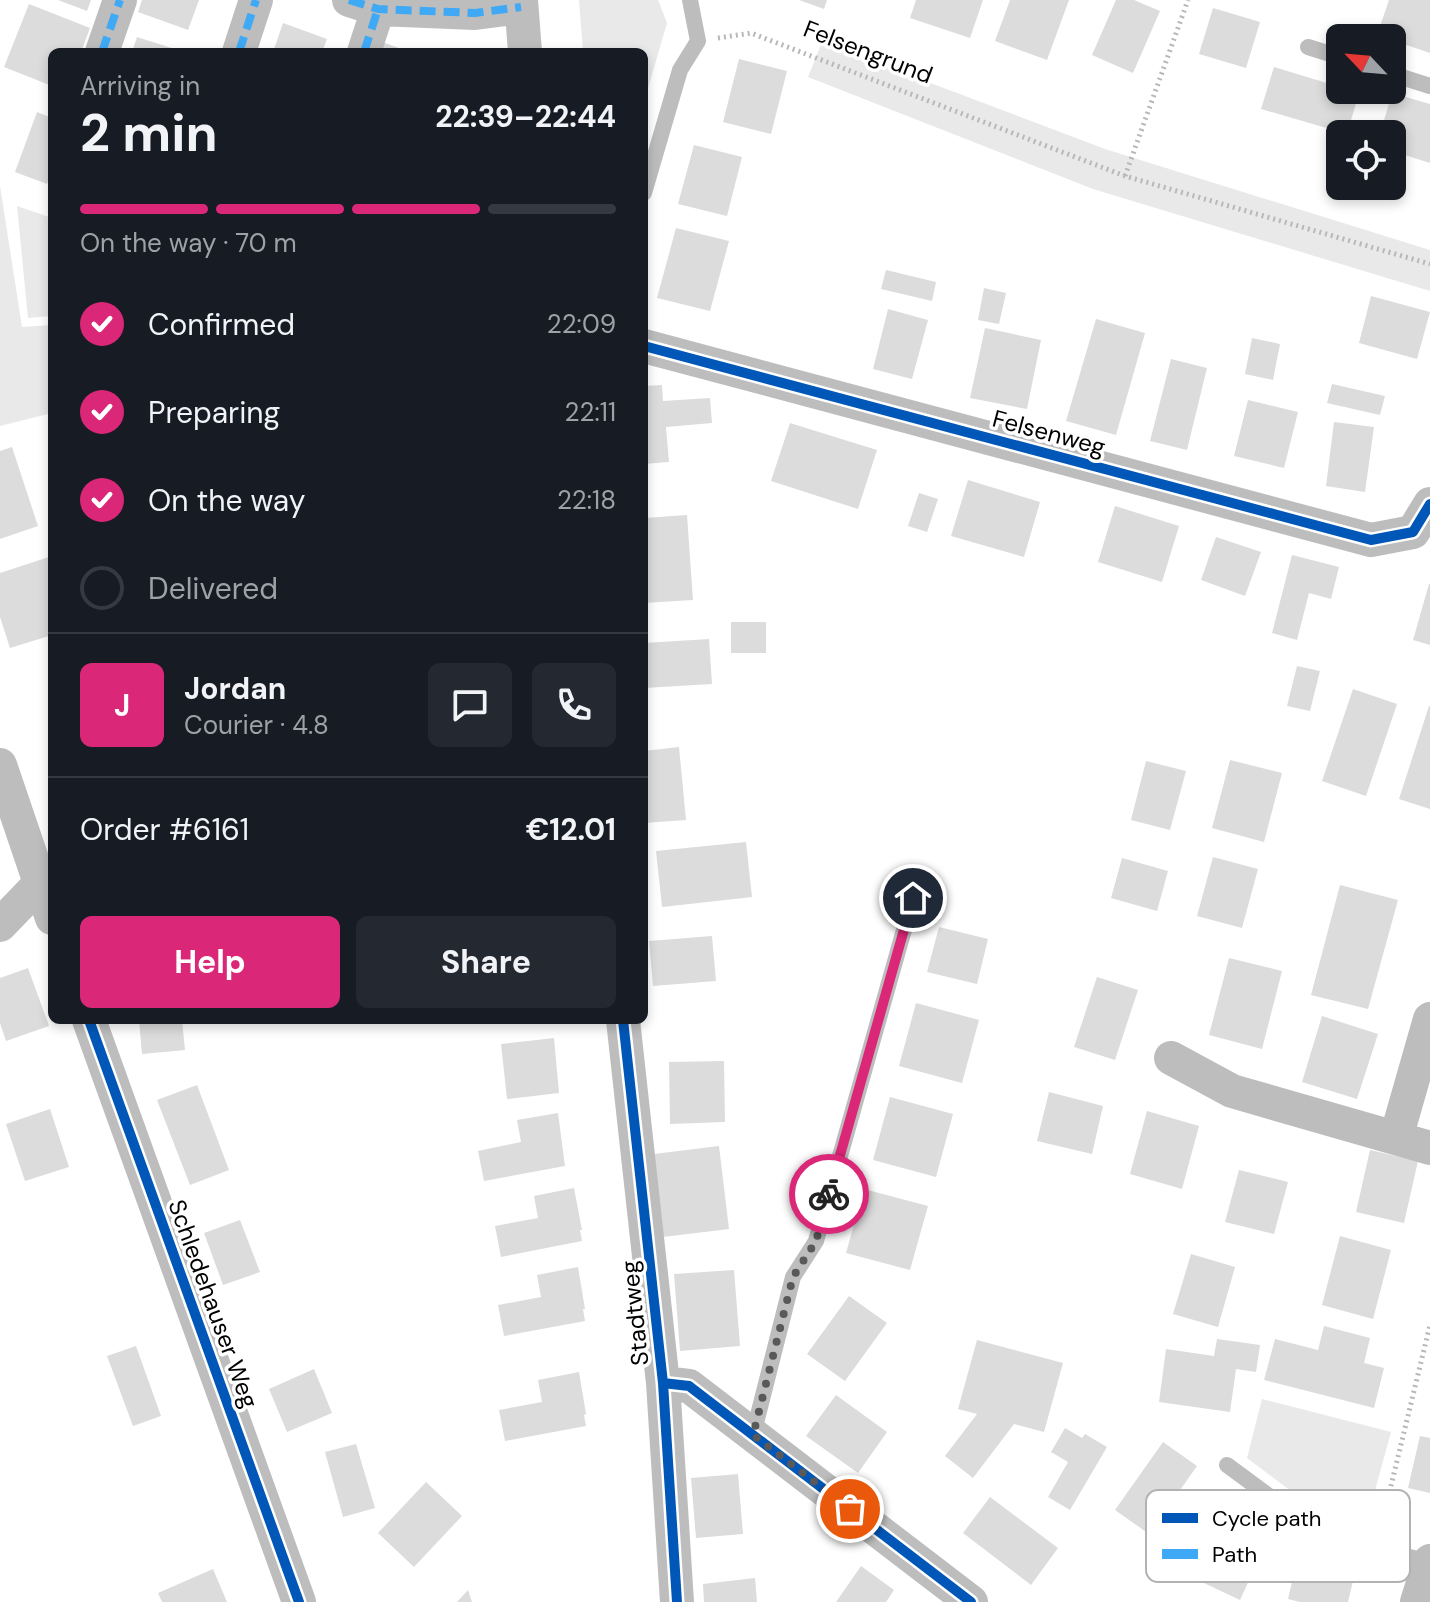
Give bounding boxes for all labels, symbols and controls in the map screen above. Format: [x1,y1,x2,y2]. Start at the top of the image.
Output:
street label: Felsengrund [799,13,937,90]
north arrow [1326,24,1406,104]
map controls [1326,24,1406,200]
text: Arriving in [80,69,200,103]
text: 22:39–22:44 [435,97,616,136]
text: 2 min [80,99,218,167]
button: locate [1326,120,1406,200]
text: On the way · 70 m [80,226,297,260]
icon: check [80,302,124,346]
text: Confirmed [148,305,295,344]
text: 22:09 [547,307,616,341]
icon: check [80,390,124,434]
text: Preparing [148,393,280,432]
text: 22:11 [565,395,616,429]
street label: Felsenweg [989,403,1109,462]
icon: check [80,478,124,522]
text: On the way [148,481,305,520]
text: 22:18 [557,483,616,517]
text: Delivered [148,569,278,608]
button: chat [428,663,512,747]
button: phone [532,663,616,747]
text: Jordan [184,669,286,708]
text: J [114,686,130,725]
text: Courier · 4.8 [184,708,329,742]
text: Order #6161 [80,810,249,849]
text: €12.01 [526,810,616,849]
pin [879,864,947,932]
icon: home [891,876,935,920]
button: Help [80,916,340,1008]
button: Share [356,916,616,1008]
courier [789,1154,869,1234]
icon: bike [807,1172,851,1216]
street label: Schledehauser Weg [161,1195,266,1412]
street label: Stadtweg [614,1259,655,1367]
pin [816,1475,884,1543]
icon: bag [828,1487,872,1531]
legend [1146,1490,1410,1582]
text: Cycle path [1212,1504,1322,1533]
text: Path [1212,1540,1257,1569]

